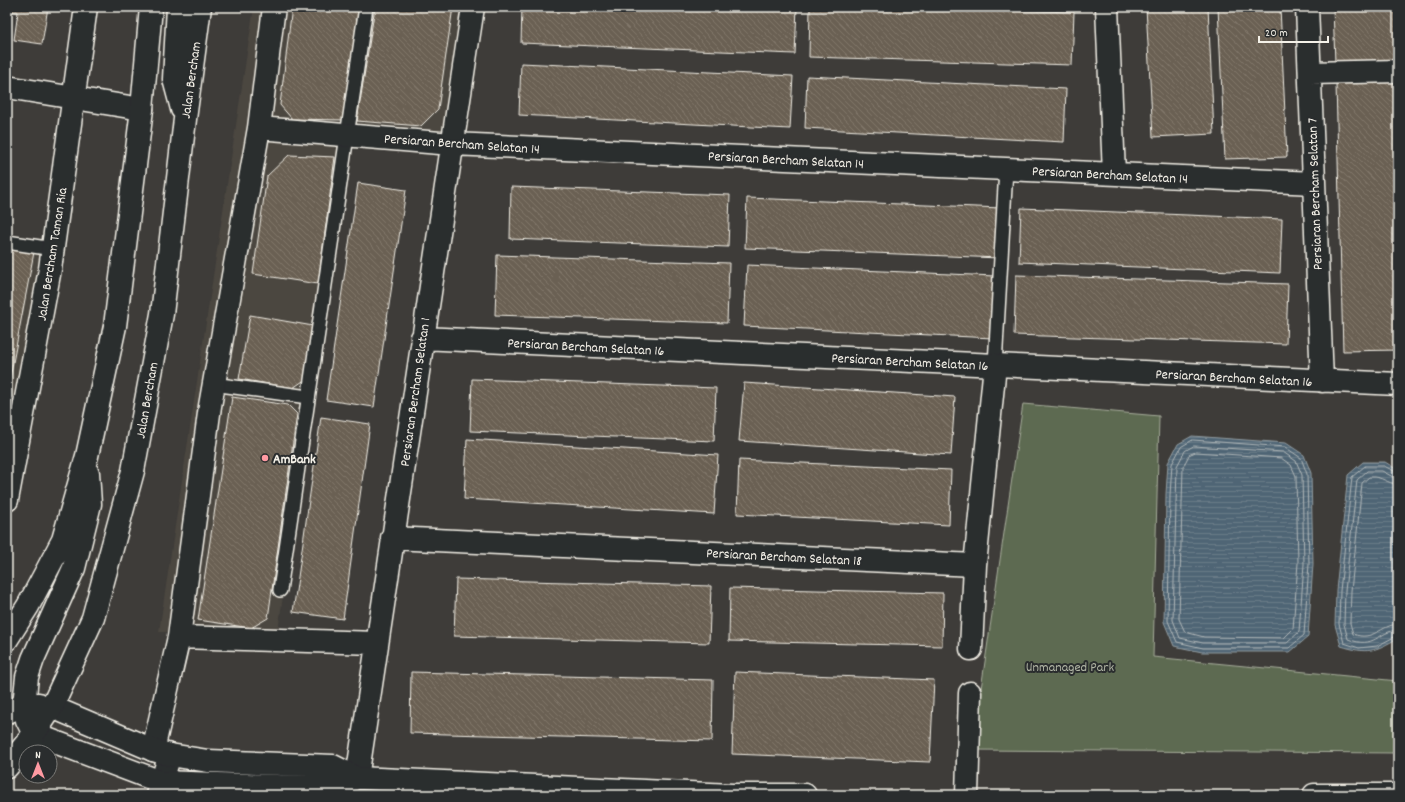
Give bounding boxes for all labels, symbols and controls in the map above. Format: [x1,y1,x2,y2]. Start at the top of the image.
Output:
scale bar [1259,18,1328,44]
text: 20 m [1265,25,1288,42]
street label: Jalan Bercham [177,41,207,120]
street label: Persiaran Bercham Selatan 7 [1303,117,1329,271]
street label: Persiaran Bercham Selatan 14 [383,130,540,160]
street label: Persiaran Bercham Selatan 14 [707,147,864,175]
street label: Persiaran Bercham Selatan 14 [1031,162,1188,190]
street label: Jalan Bercham Taman Ria [33,186,73,322]
street label: Persiaran Bercham Selatan 1 [396,316,436,468]
street label: Persiaran Bercham Selatan 16 [507,334,665,362]
street label: Persiaran Bercham Selatan 16 [831,349,989,377]
street label: Jalan Bercham [131,360,165,440]
street label: Persiaran Bercham Selatan 16 [1155,365,1313,393]
place label: AmBank [273,450,316,470]
marker: AmBank [260,453,270,463]
street label: Persiaran Bercham Selatan 18 [706,544,863,572]
park label: Unmanaged Park [1026,658,1114,678]
north arrow [18,744,58,784]
text: N [35,748,41,764]

